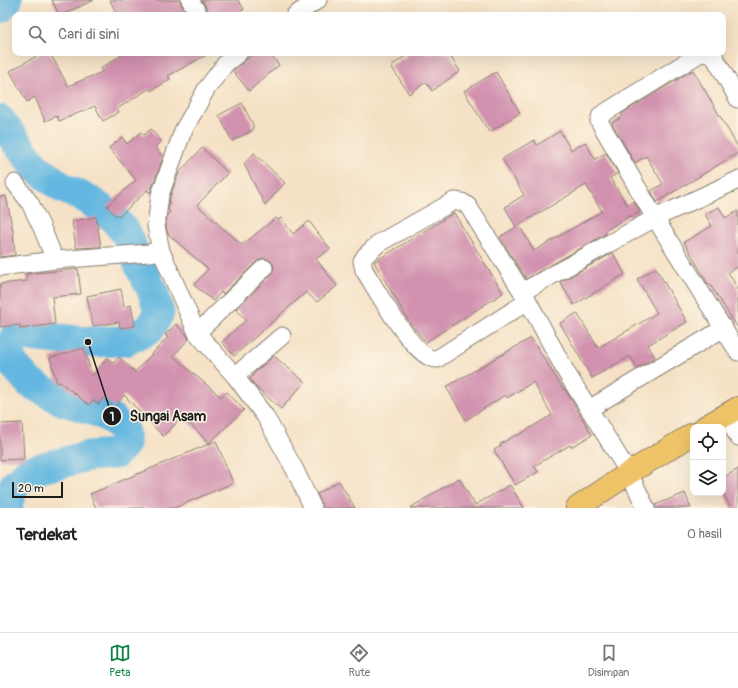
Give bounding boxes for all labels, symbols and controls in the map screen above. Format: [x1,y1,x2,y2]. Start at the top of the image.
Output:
search box [12,12,726,56]
icon: search [26,23,48,45]
text: Cari di sini [58,25,119,44]
callout: Sungai Asam [102,403,214,429]
text: Sungai Asam [130,408,207,425]
text: 1 [110,410,114,425]
map controls [690,424,726,496]
button: locate [690,424,726,460]
button: layers [690,460,726,496]
scale bar [12,480,63,499]
text: 20 m [18,482,44,495]
text: Terdekat [16,524,77,545]
text: 0 hasil [687,526,722,542]
tab: Peta [109,642,131,679]
tab: Rute [348,642,370,679]
tab: Disimpan [588,642,629,679]

